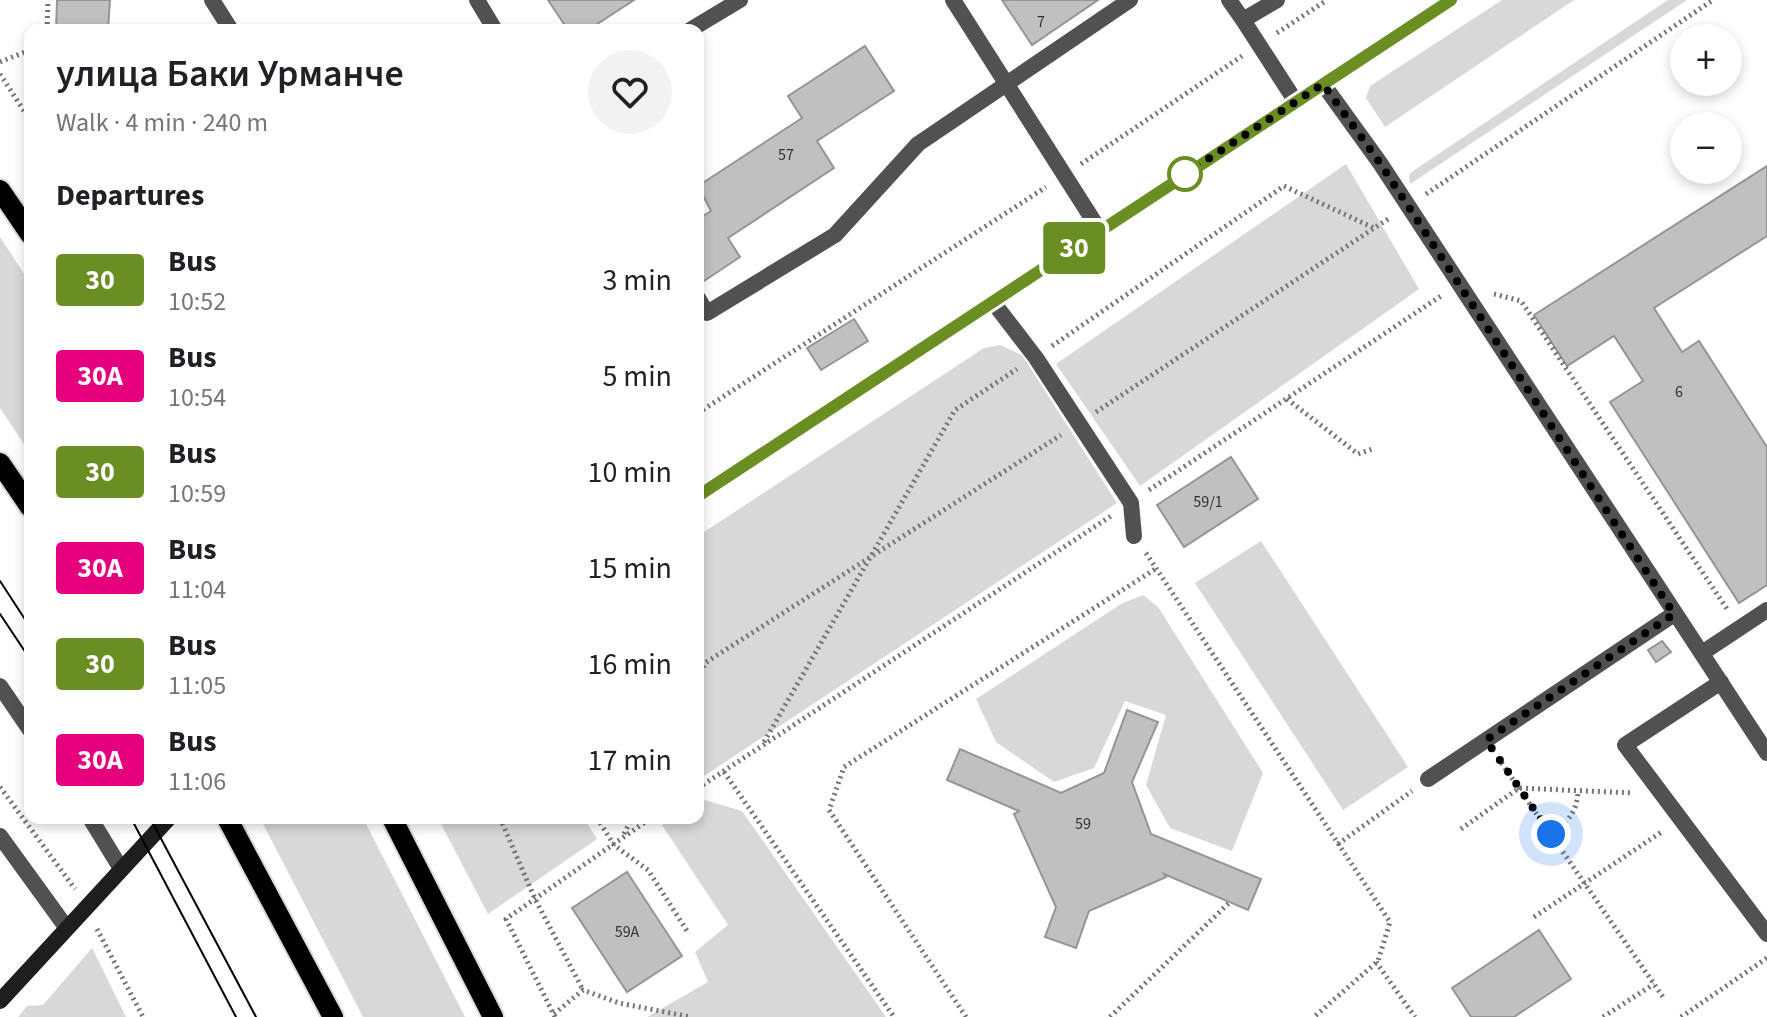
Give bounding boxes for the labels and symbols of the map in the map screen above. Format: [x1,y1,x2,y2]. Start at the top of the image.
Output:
house number: 7 [1037,11,1045,33]
house number: 57 [778,144,794,166]
unlabelled marker [1168,157,1202,191]
line badge: 30 [1038,222,1110,274]
house number: 6 [1675,381,1683,403]
house number: 59/1 [1193,491,1223,513]
house number: 59 [1075,813,1091,835]
your location [1531,814,1571,854]
house number: 59А [615,921,640,943]

